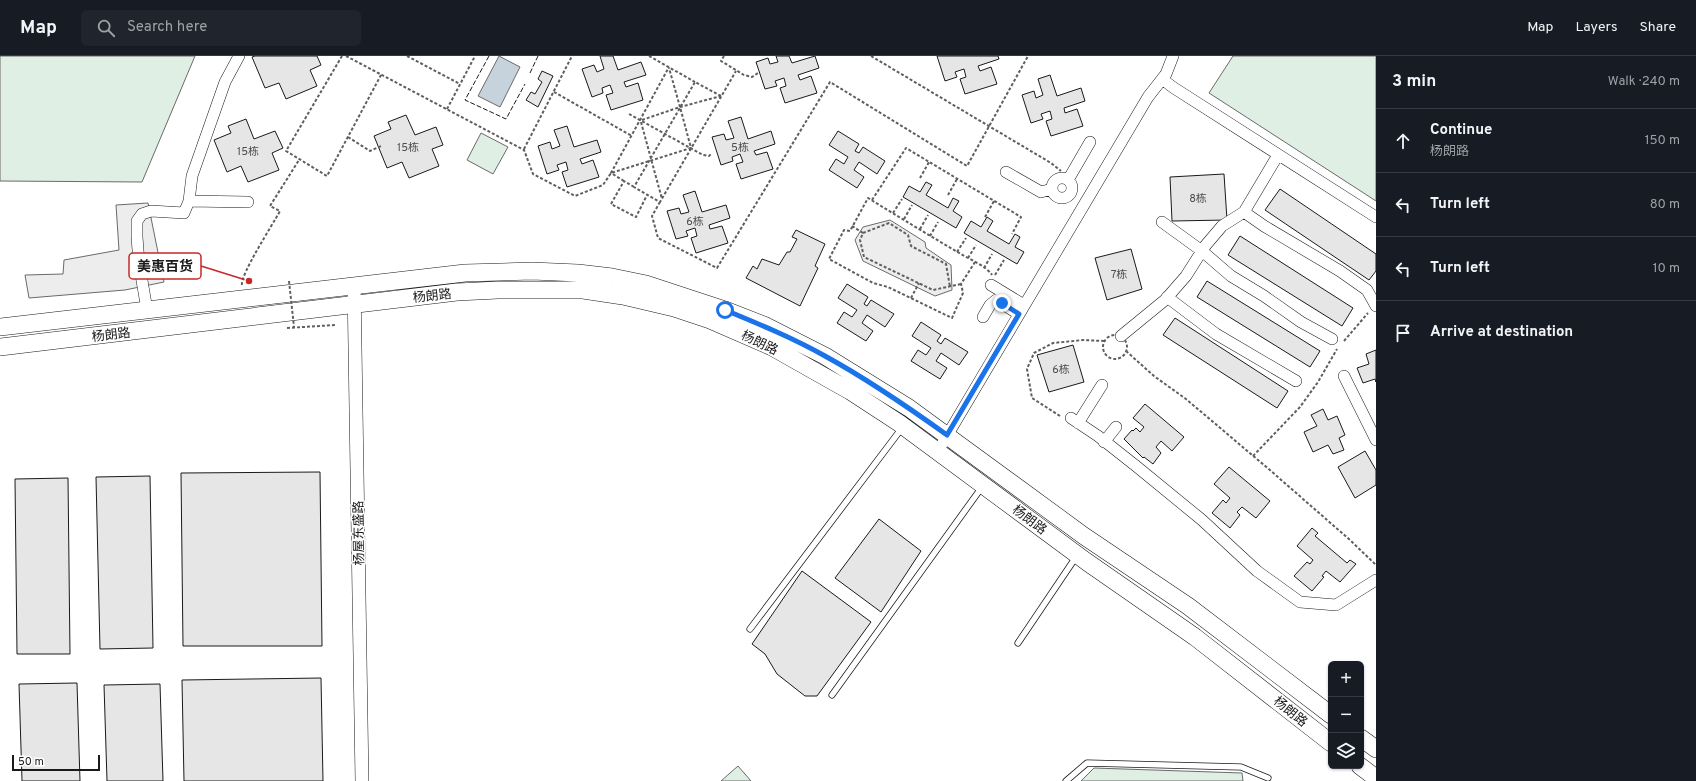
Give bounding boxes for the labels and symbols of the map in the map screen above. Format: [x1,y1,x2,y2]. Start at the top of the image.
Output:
house number: 15栋 [397,141,419,155]
house number: 5栋 [731,141,749,155]
house number: 15栋 [237,145,259,159]
house number: 8栋 [1189,192,1207,206]
house number: 6栋 [686,215,704,229]
callout: 美惠百货 [129,253,201,279]
text: 美惠百货 [137,258,193,276]
house number: 7栋 [1111,268,1127,282]
street label: 杨朗路 [412,287,452,307]
route end [993,294,1011,312]
route start [716,301,734,319]
street label: 杨朗路 [91,326,132,346]
street label: 杨朗路 [738,328,780,360]
house number: 6栋 [1052,363,1070,377]
street label: 杨屋东盛路 [350,500,369,566]
street label: 杨朗路 [1008,502,1049,539]
street label: 杨朗路 [1270,694,1310,731]
scale bar [12,753,100,772]

